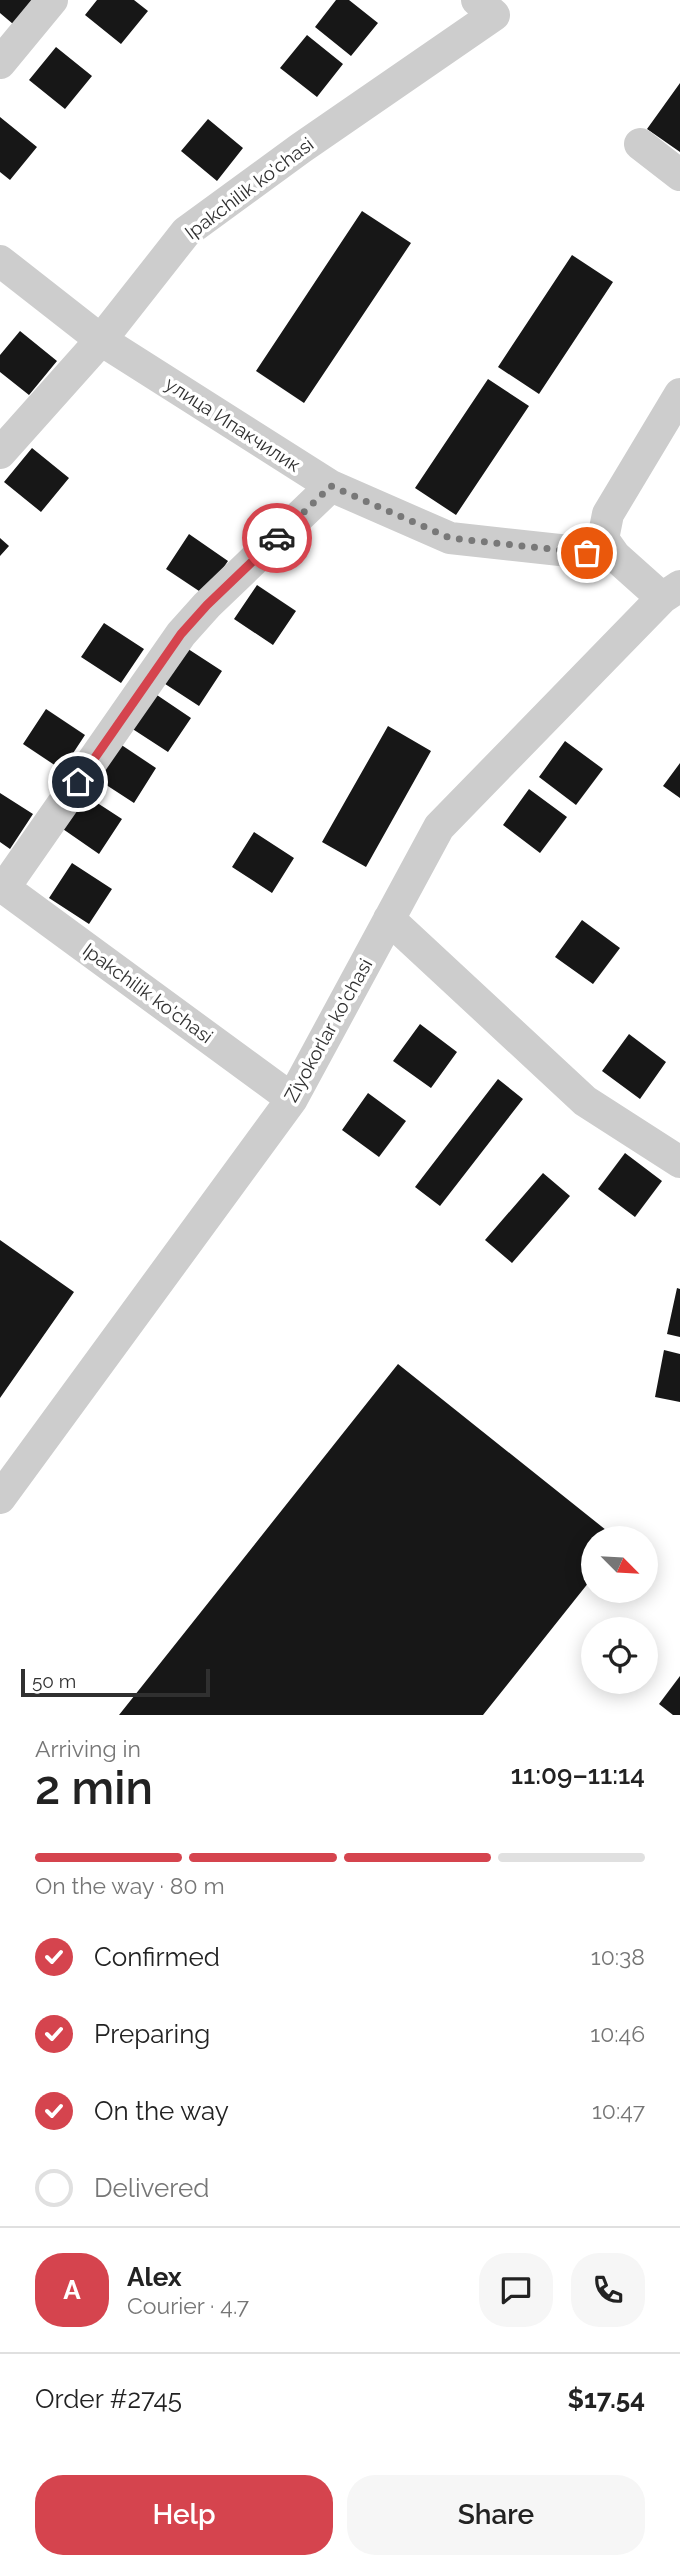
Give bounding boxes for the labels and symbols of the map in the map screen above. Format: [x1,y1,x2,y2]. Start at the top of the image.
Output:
street label: Ipakchilik ko'chasi [180,133,318,243]
street label: улица Ипакчилик [161,372,305,476]
courier [242,503,312,573]
pin [557,523,617,583]
pin [48,752,108,812]
street label: Ipakchilik ko'chasi [79,939,217,1047]
street label: Ziyokorlar ko'chasi [280,955,376,1105]
north arrow [581,1526,658,1603]
scale bar [21,1666,210,1698]

